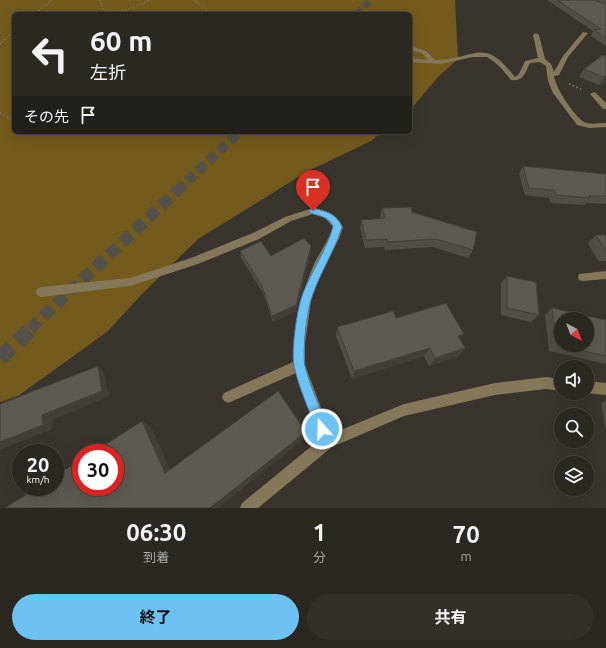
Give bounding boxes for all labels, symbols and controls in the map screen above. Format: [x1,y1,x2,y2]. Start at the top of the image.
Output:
text: 60 m [90,25,152,56]
icon: left [24,28,76,80]
text: 左折 [90,62,126,82]
icon: arrive [77,104,99,126]
text: その先 [24,108,69,125]
pin [296,170,330,211]
icon: arrive [302,176,324,198]
north arrow [554,312,594,352]
map controls [554,312,594,496]
button: sound [554,360,594,400]
position arrow [301,408,343,450]
button: search [554,408,594,448]
speed limit sign: 30 [72,444,124,496]
text: 20 [27,453,49,476]
button: layers [554,456,594,496]
text: km/h [26,474,50,485]
text: 06:30 [126,519,186,546]
text: 1 [313,519,326,546]
text: 70 [453,521,480,548]
text: m [461,549,472,563]
text: 到着 [143,550,169,564]
text: 分 [313,550,326,564]
button: 終了 [12,594,299,640]
button: 共有 [307,594,594,640]

